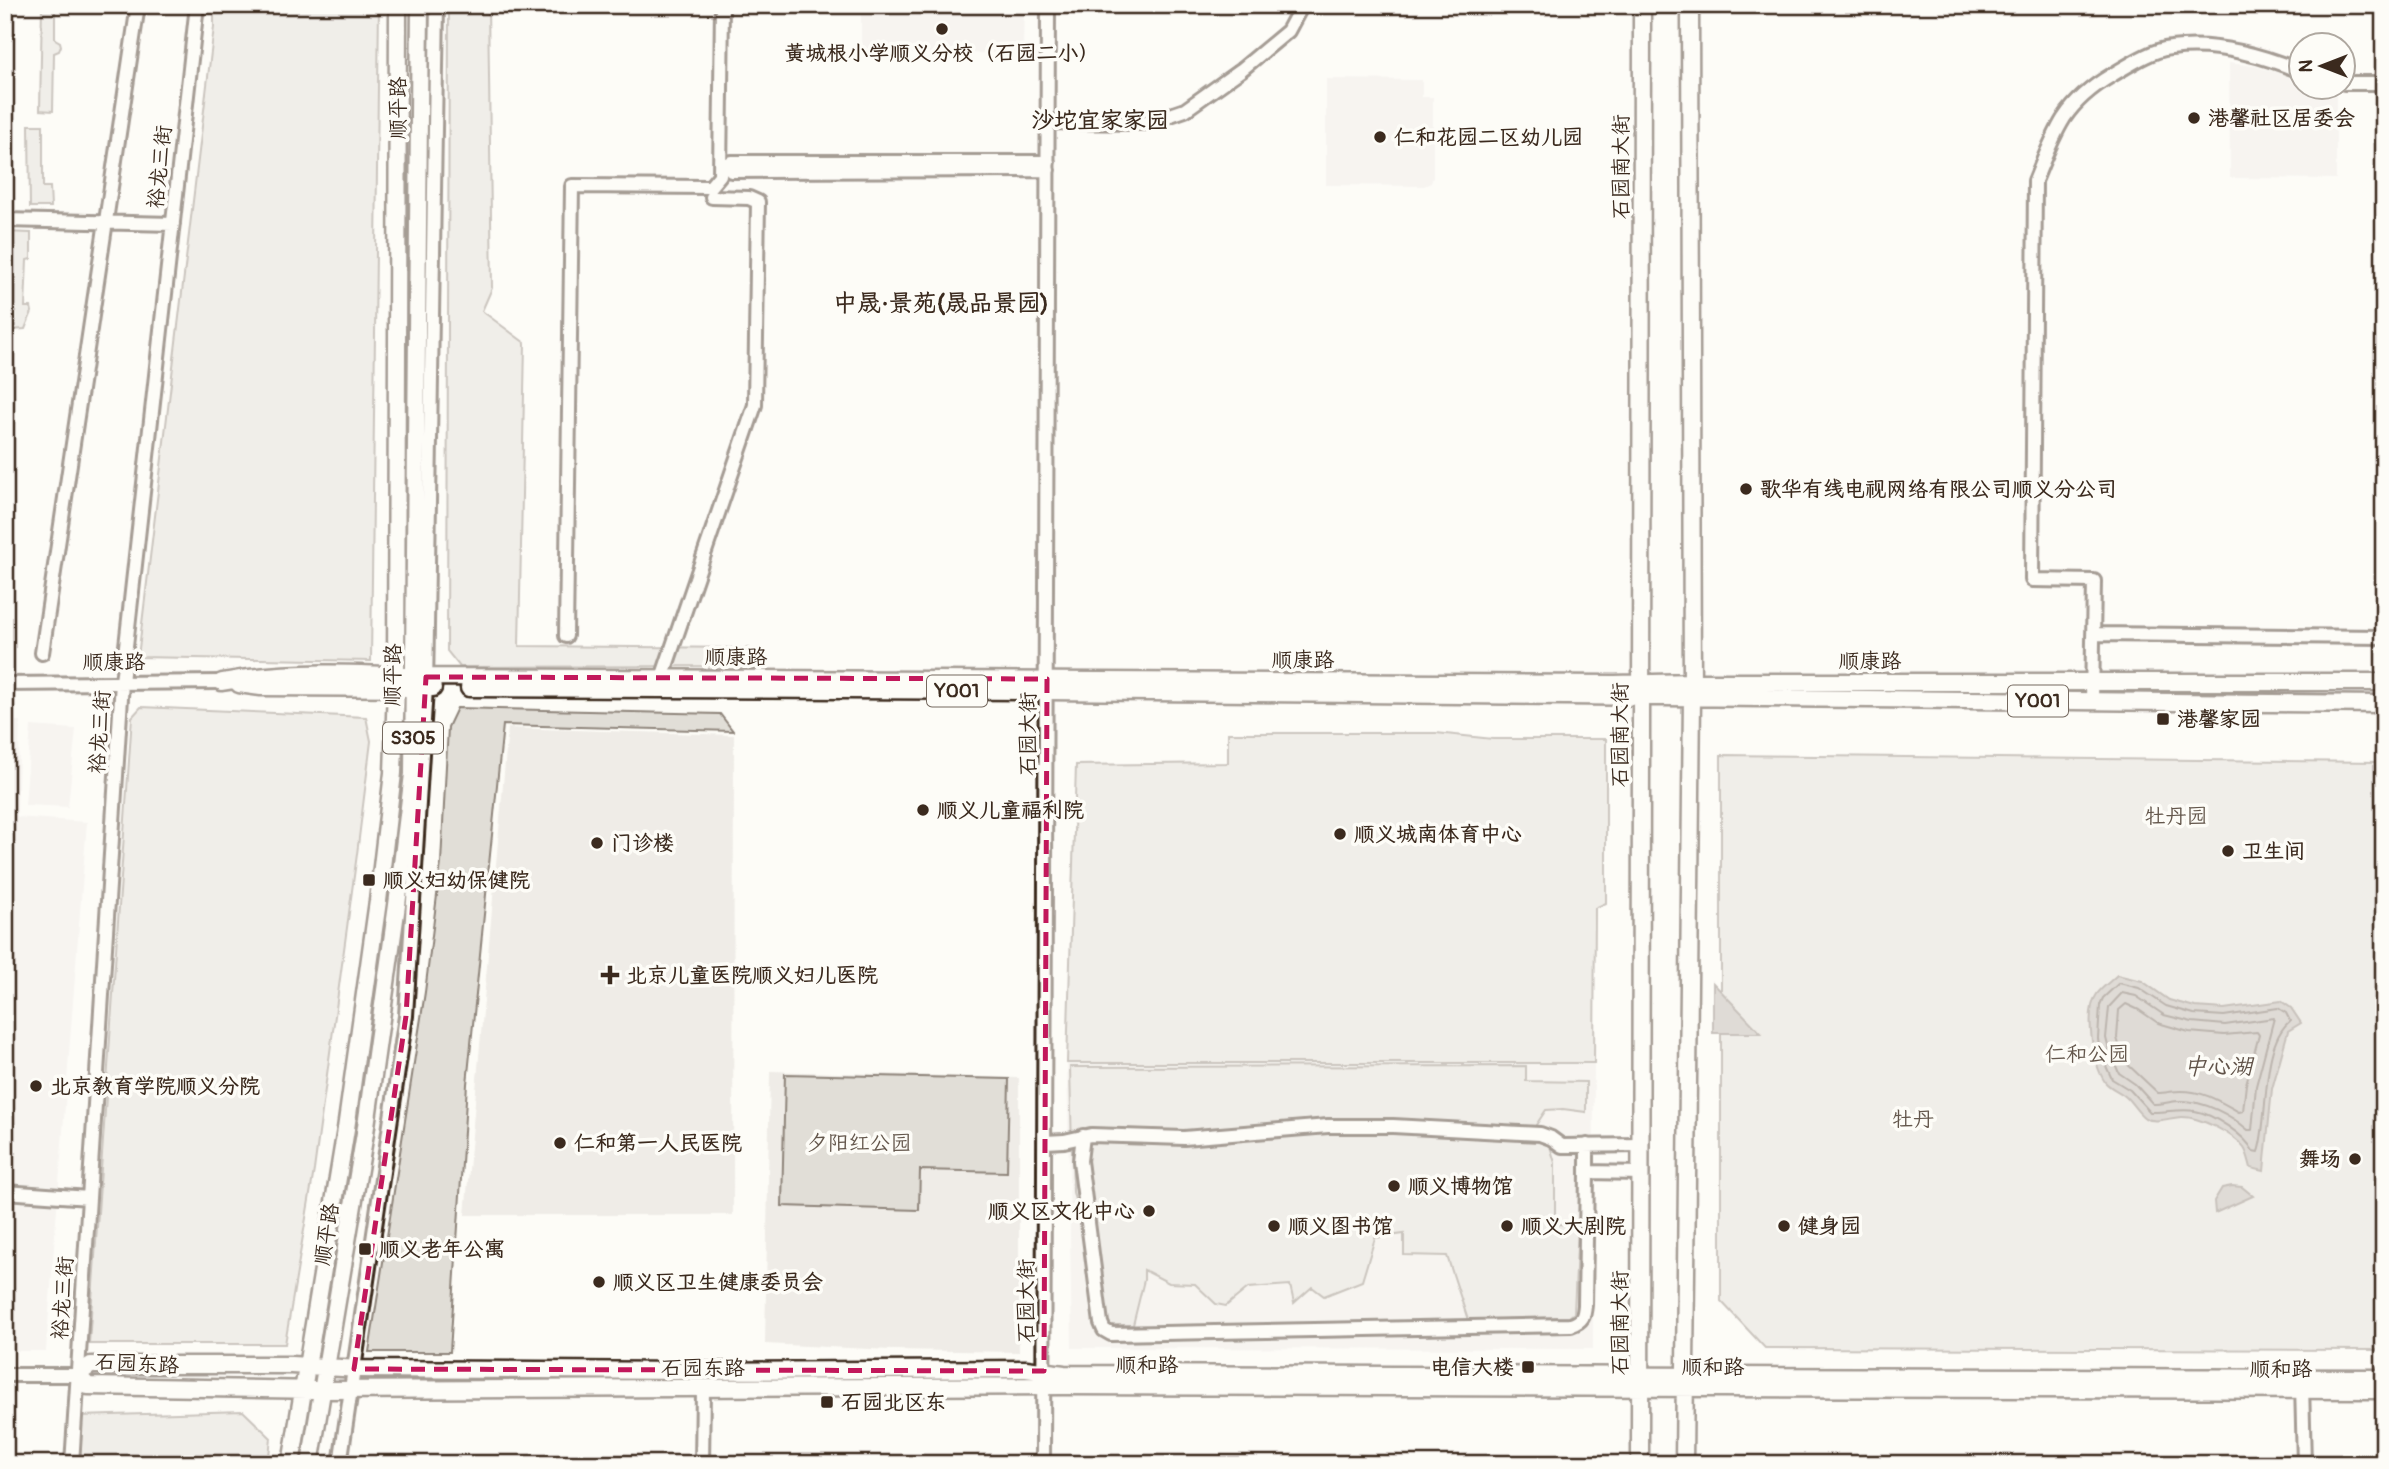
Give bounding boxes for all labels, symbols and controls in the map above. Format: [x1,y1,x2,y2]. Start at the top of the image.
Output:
marker: 黄城根小学顺义分校（石园二小） [934,21,950,37]
north arrow [2288,32,2358,102]
place label: 黄城根小学顺义分校（石园二小） [785,40,1100,67]
text: N [2294,59,2318,72]
street label: 顺平路 [385,77,412,140]
place label: 港馨社区居委会 [2208,105,2355,132]
district label: 沙坨宜家家园 [1031,106,1169,135]
marker: 港馨社区居委会 [2186,110,2202,126]
street label: 石园南大街 [1608,115,1635,220]
street label: 裕龙三街 [142,124,178,210]
place label: 仁和花园二区幼儿园 [1394,124,1583,151]
marker: 仁和花园二区幼儿园 [1372,129,1388,145]
district label: 中晟·景苑(晟品景园) [833,289,1049,318]
place label: 歌华有线电视网络有限公司顺义分公司 [1760,476,2117,503]
marker: 歌华有线电视网络有限公司顺义分公司 [1738,481,1754,497]
street label: 顺平路 [379,643,407,707]
street label: 顺康路 [705,644,768,671]
street label: 顺康路 [1272,647,1335,674]
street label: 顺康路 [1839,648,1902,675]
street label: 顺康路 [83,649,146,676]
road number: Y001 [927,676,987,706]
street label: 石园南大街 [1607,683,1634,788]
road number: Y001 [2008,686,2068,716]
street label: 裕龙三街 [84,689,116,775]
street label: 石园大街 [1015,692,1042,776]
place label: 港馨家园 [2177,706,2261,733]
marker: 港馨家园 [2155,711,2171,727]
road number: S305 [383,722,443,754]
place label: 顺义儿童福利院 [937,797,1084,824]
marker: 顺义儿童福利院 [915,802,931,818]
park label: 牡丹园 [2145,803,2208,830]
place label: 顺义城南体育中心 [1354,821,1522,848]
marker: 顺义城南体育中心 [1332,826,1348,842]
place label: 门诊楼 [611,830,674,857]
marker: 门诊楼 [589,835,605,851]
place label: 卫生间 [2242,838,2305,865]
marker: 卫生间 [2220,843,2236,859]
place label: 顺义妇幼保健院 [383,867,530,894]
marker: 顺义妇幼保健院 [361,872,377,888]
place label: 北京儿童医院顺义妇儿医院 [626,962,878,989]
marker: 北京儿童医院顺义妇儿医院 [600,965,620,985]
park label: 仁和公园 [2045,1041,2129,1068]
water label: 中心湖 [2184,1052,2255,1081]
place label: 北京教育学院顺义分院 [50,1073,260,1100]
marker: 北京教育学院顺义分院 [28,1078,44,1094]
park label: 牡丹 [1892,1106,1934,1133]
place label: 仁和第一人民医院 [574,1130,742,1157]
park label: 夕阳红公园 [807,1130,912,1157]
marker: 仁和第一人民医院 [552,1135,568,1151]
place label: 舞场 [2299,1146,2341,1173]
marker: 舞场 [2347,1151,2363,1167]
place label: 顺义博物馆 [1408,1173,1513,1200]
marker: 顺义博物馆 [1386,1178,1402,1194]
place label: 顺义区文化中心 [988,1198,1135,1225]
street label: 顺平路 [309,1201,345,1267]
marker: 顺义区文化中心 [1141,1203,1157,1219]
place label: 顺义图书馆 [1288,1213,1393,1240]
place label: 顺义大剧院 [1521,1213,1626,1240]
place label: 健身园 [1798,1213,1861,1240]
marker: 顺义图书馆 [1266,1218,1282,1234]
marker: 顺义大剧院 [1499,1218,1515,1234]
marker: 健身园 [1776,1218,1792,1234]
place label: 顺义老年公寓 [379,1236,505,1263]
marker: 顺义老年公寓 [357,1241,373,1257]
street label: 裕龙三街 [47,1255,79,1341]
street label: 石园大街 [1013,1259,1040,1343]
place label: 顺义区卫生健康委员会 [613,1269,823,1296]
street label: 石园南大街 [1607,1271,1634,1376]
marker: 顺义区卫生健康委员会 [591,1274,607,1290]
street label: 石园东路 [94,1348,180,1380]
street label: 顺和路 [1116,1352,1179,1379]
place label: 电信大楼 [1430,1354,1514,1381]
street label: 顺和路 [1682,1354,1745,1381]
street label: 石园东路 [661,1355,745,1382]
street label: 顺和路 [2250,1356,2313,1383]
marker: 电信大楼 [1520,1359,1536,1375]
place label: 石园北区东 [841,1389,946,1416]
marker: 石园北区东 [819,1394,835,1410]

